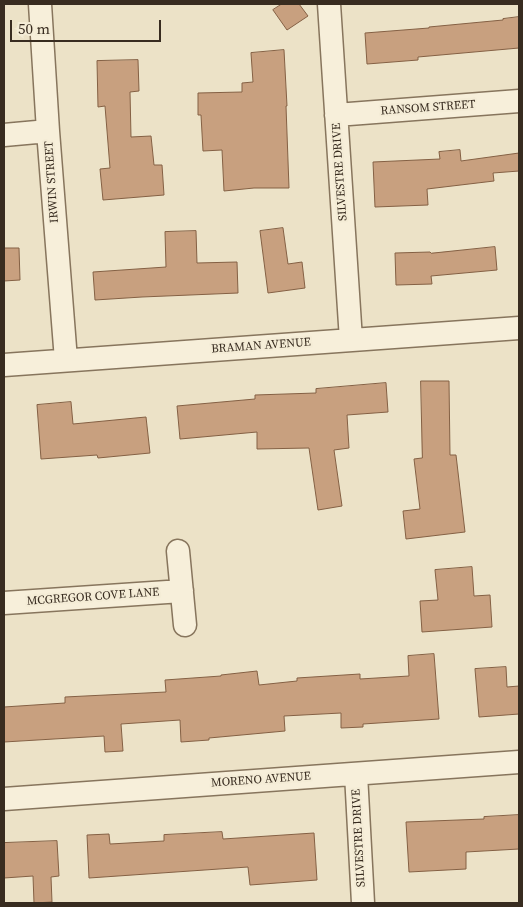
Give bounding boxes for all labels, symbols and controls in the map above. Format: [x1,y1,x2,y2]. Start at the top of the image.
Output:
scale bar [12,10,164,42]
text: 50 m [18,18,50,39]
street label: RANSOM STREET [380,97,476,119]
street label: SILVESTRE DRIVE [329,122,351,222]
street label: IRWIN STREET [42,141,62,223]
street label: BRAMAN AVENUE [211,335,311,357]
street label: MCGREGOR COVE LANE [26,585,160,609]
street label: MORENO AVENUE [211,769,311,791]
street label: SILVESTRE DRIVE [349,788,369,888]

